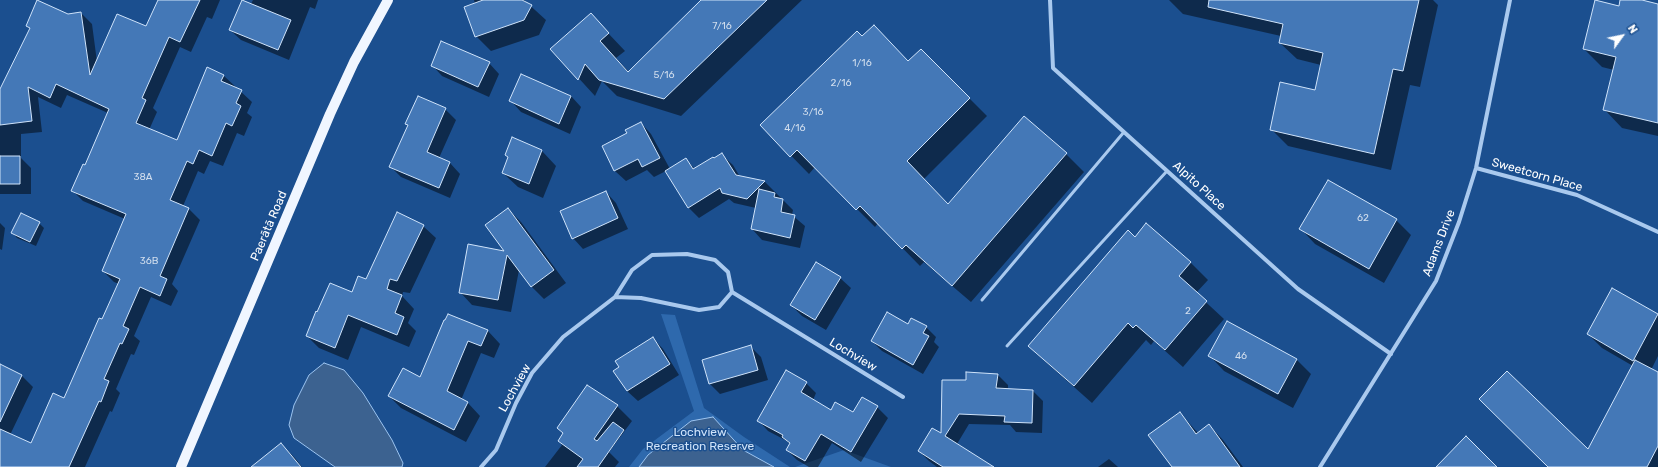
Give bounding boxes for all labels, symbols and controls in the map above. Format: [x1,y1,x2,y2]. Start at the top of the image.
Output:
north arrow [1602,16,1642,56]
house number: 7/16 [712,20,732,32]
text: N [1625,22,1640,36]
house number: 1/16 [852,57,872,69]
house number: 5/16 [654,69,674,81]
house number: 2/16 [831,77,851,89]
house number: 3/16 [802,106,824,118]
house number: 4/16 [784,122,806,134]
street label: Sweetcorn Place [1490,155,1584,195]
street label: Alpito Place [1170,159,1228,213]
house number: 38A [133,171,153,183]
street label: Paerātā Road [248,189,290,263]
street label: Adams Drive [1420,208,1458,278]
house number: 62 [1357,212,1369,224]
house number: 36B [140,255,158,267]
house number: 2 [1185,305,1191,317]
street label: Lochview [827,335,879,375]
house number: 46 [1235,350,1247,362]
street label: Lochview [496,361,534,415]
park label: Lochview Recreation Reserve [646,426,754,454]

